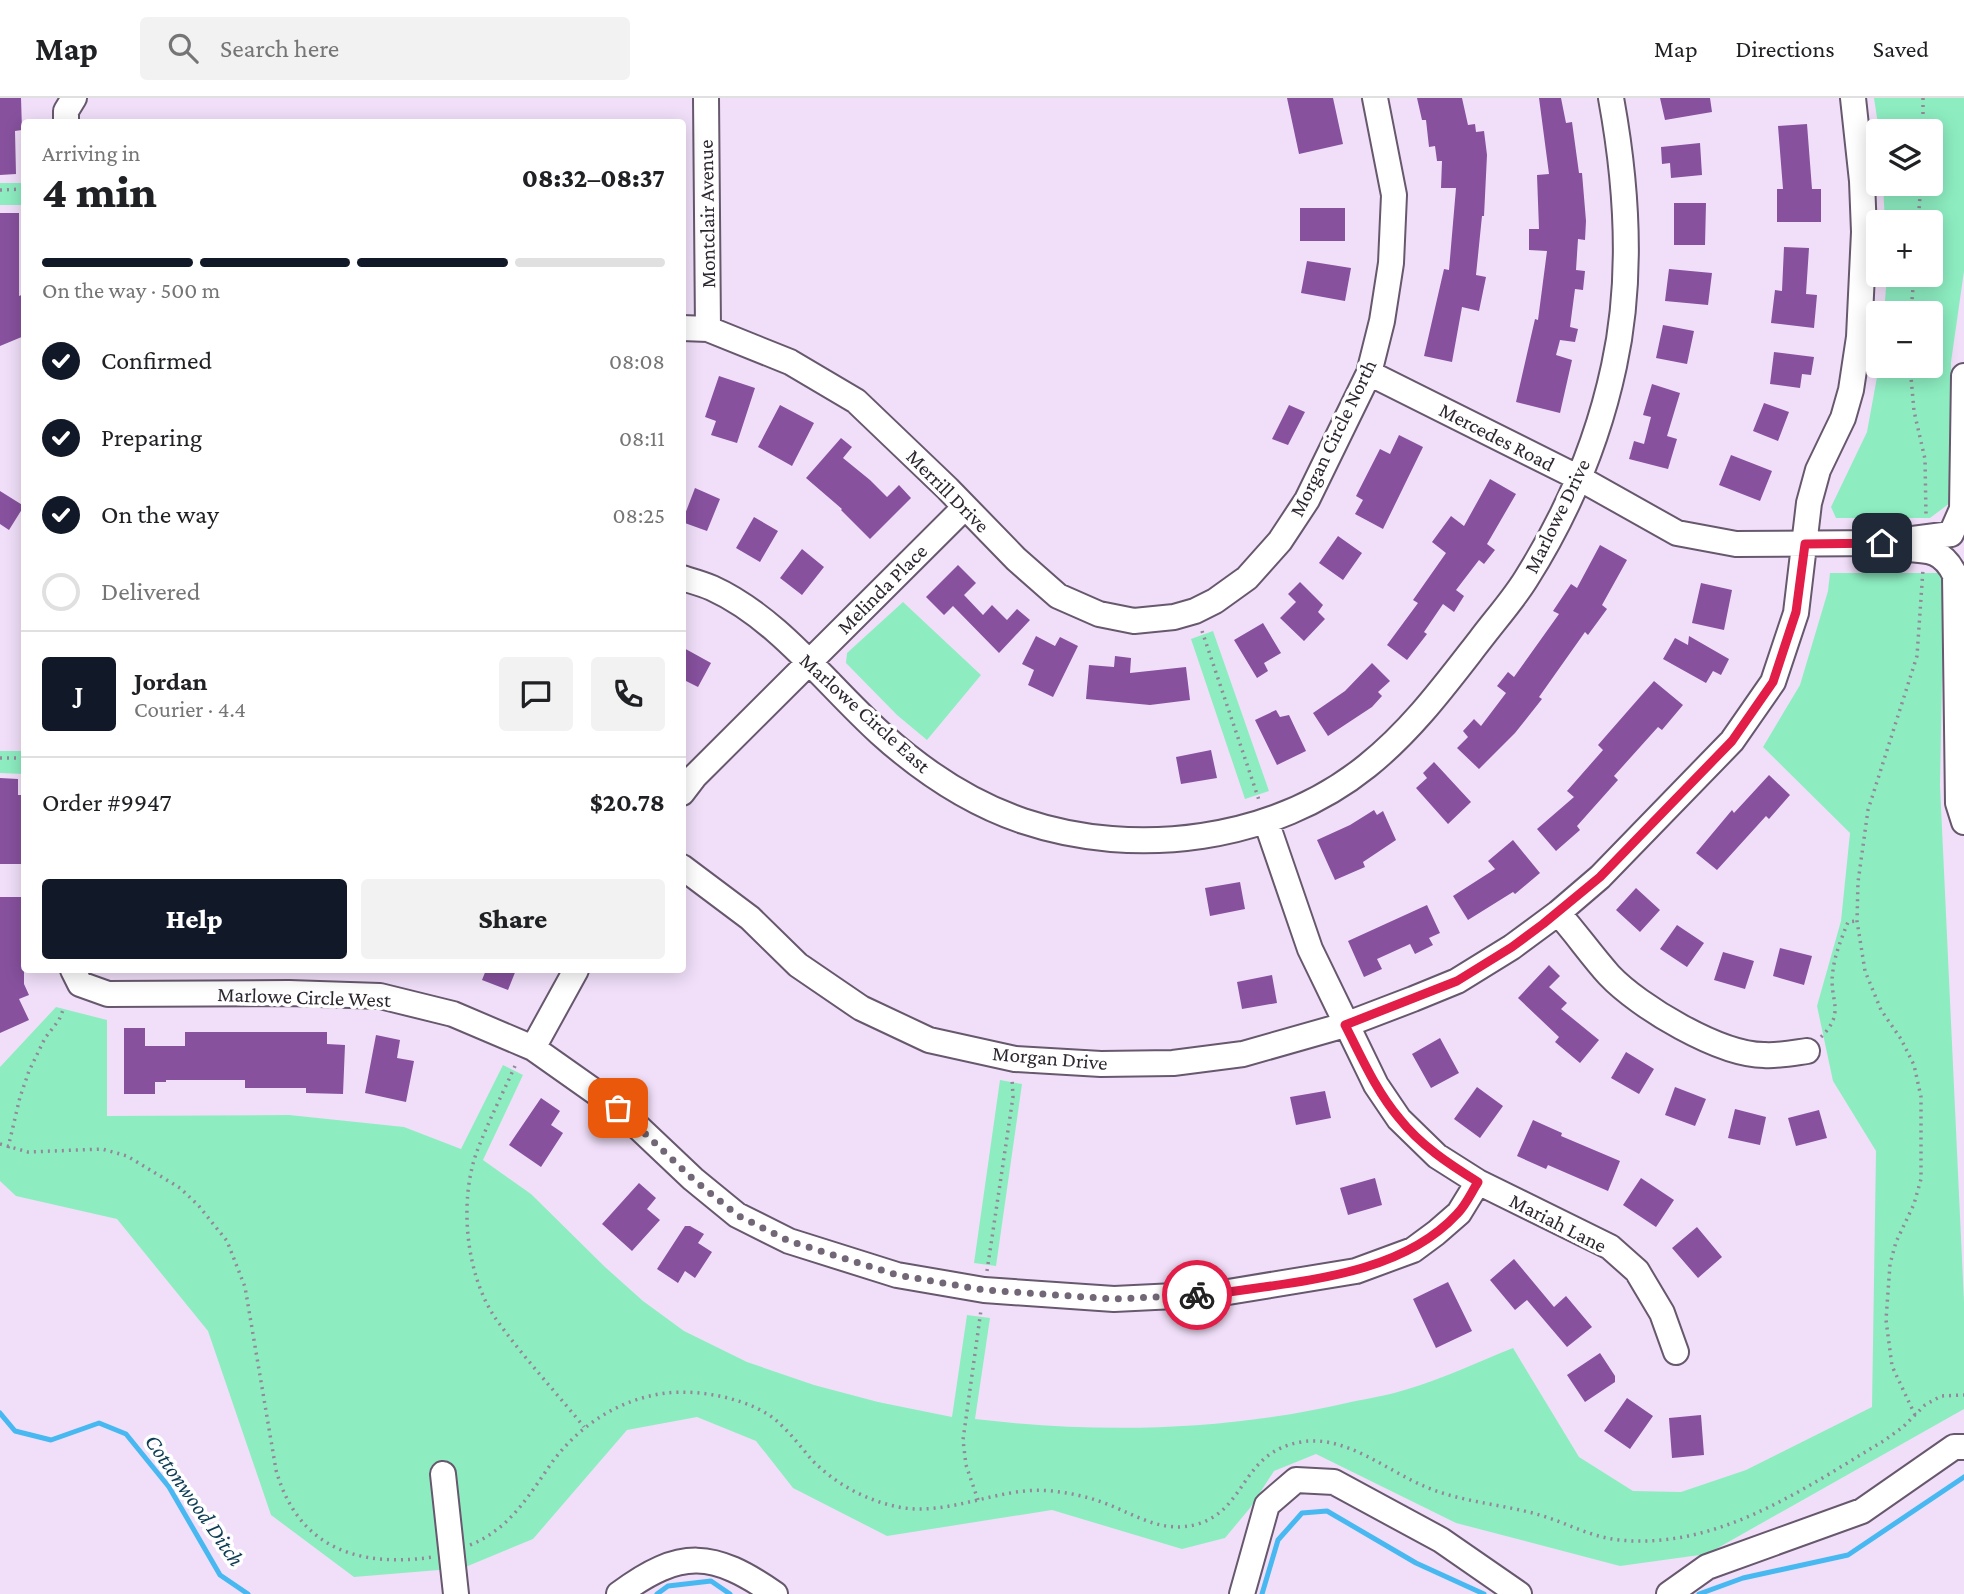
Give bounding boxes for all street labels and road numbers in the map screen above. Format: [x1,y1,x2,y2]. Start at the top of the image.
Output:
street label: Montclair Avenue [694,140,720,288]
street label: Morgan Circle North [1285,355,1381,521]
street label: Mercedes Road [1435,398,1559,476]
street label: Merrill Drive [901,444,995,538]
street label: Marlowe Drive [1519,455,1595,577]
street label: Melinda Place [832,539,932,639]
street label: Marlowe Circle East [795,648,936,779]
street label: Marlowe Circle West [217,982,392,1012]
street label: Morgan Drive [991,1041,1109,1075]
street label: Mariah Lane [1505,1188,1611,1258]

